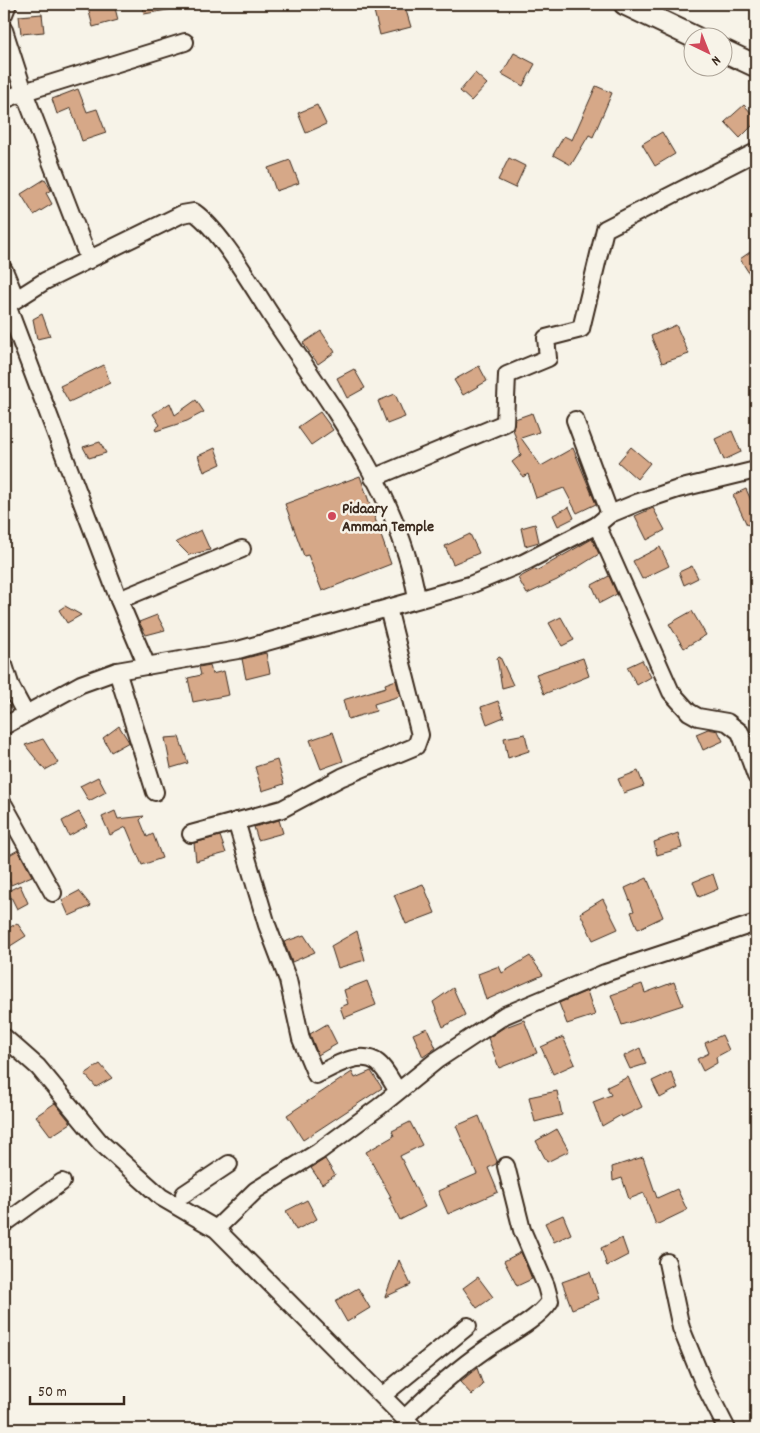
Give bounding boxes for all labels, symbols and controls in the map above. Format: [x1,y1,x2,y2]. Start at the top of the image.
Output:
north arrow [682,28,732,78]
text: N [706,50,725,70]
place label: Pidaary Amman Temple [342,498,434,539]
marker: Pidaary Amman Temple [326,510,338,522]
scale bar [30,1373,124,1405]
text: 50 m [38,1382,67,1404]

